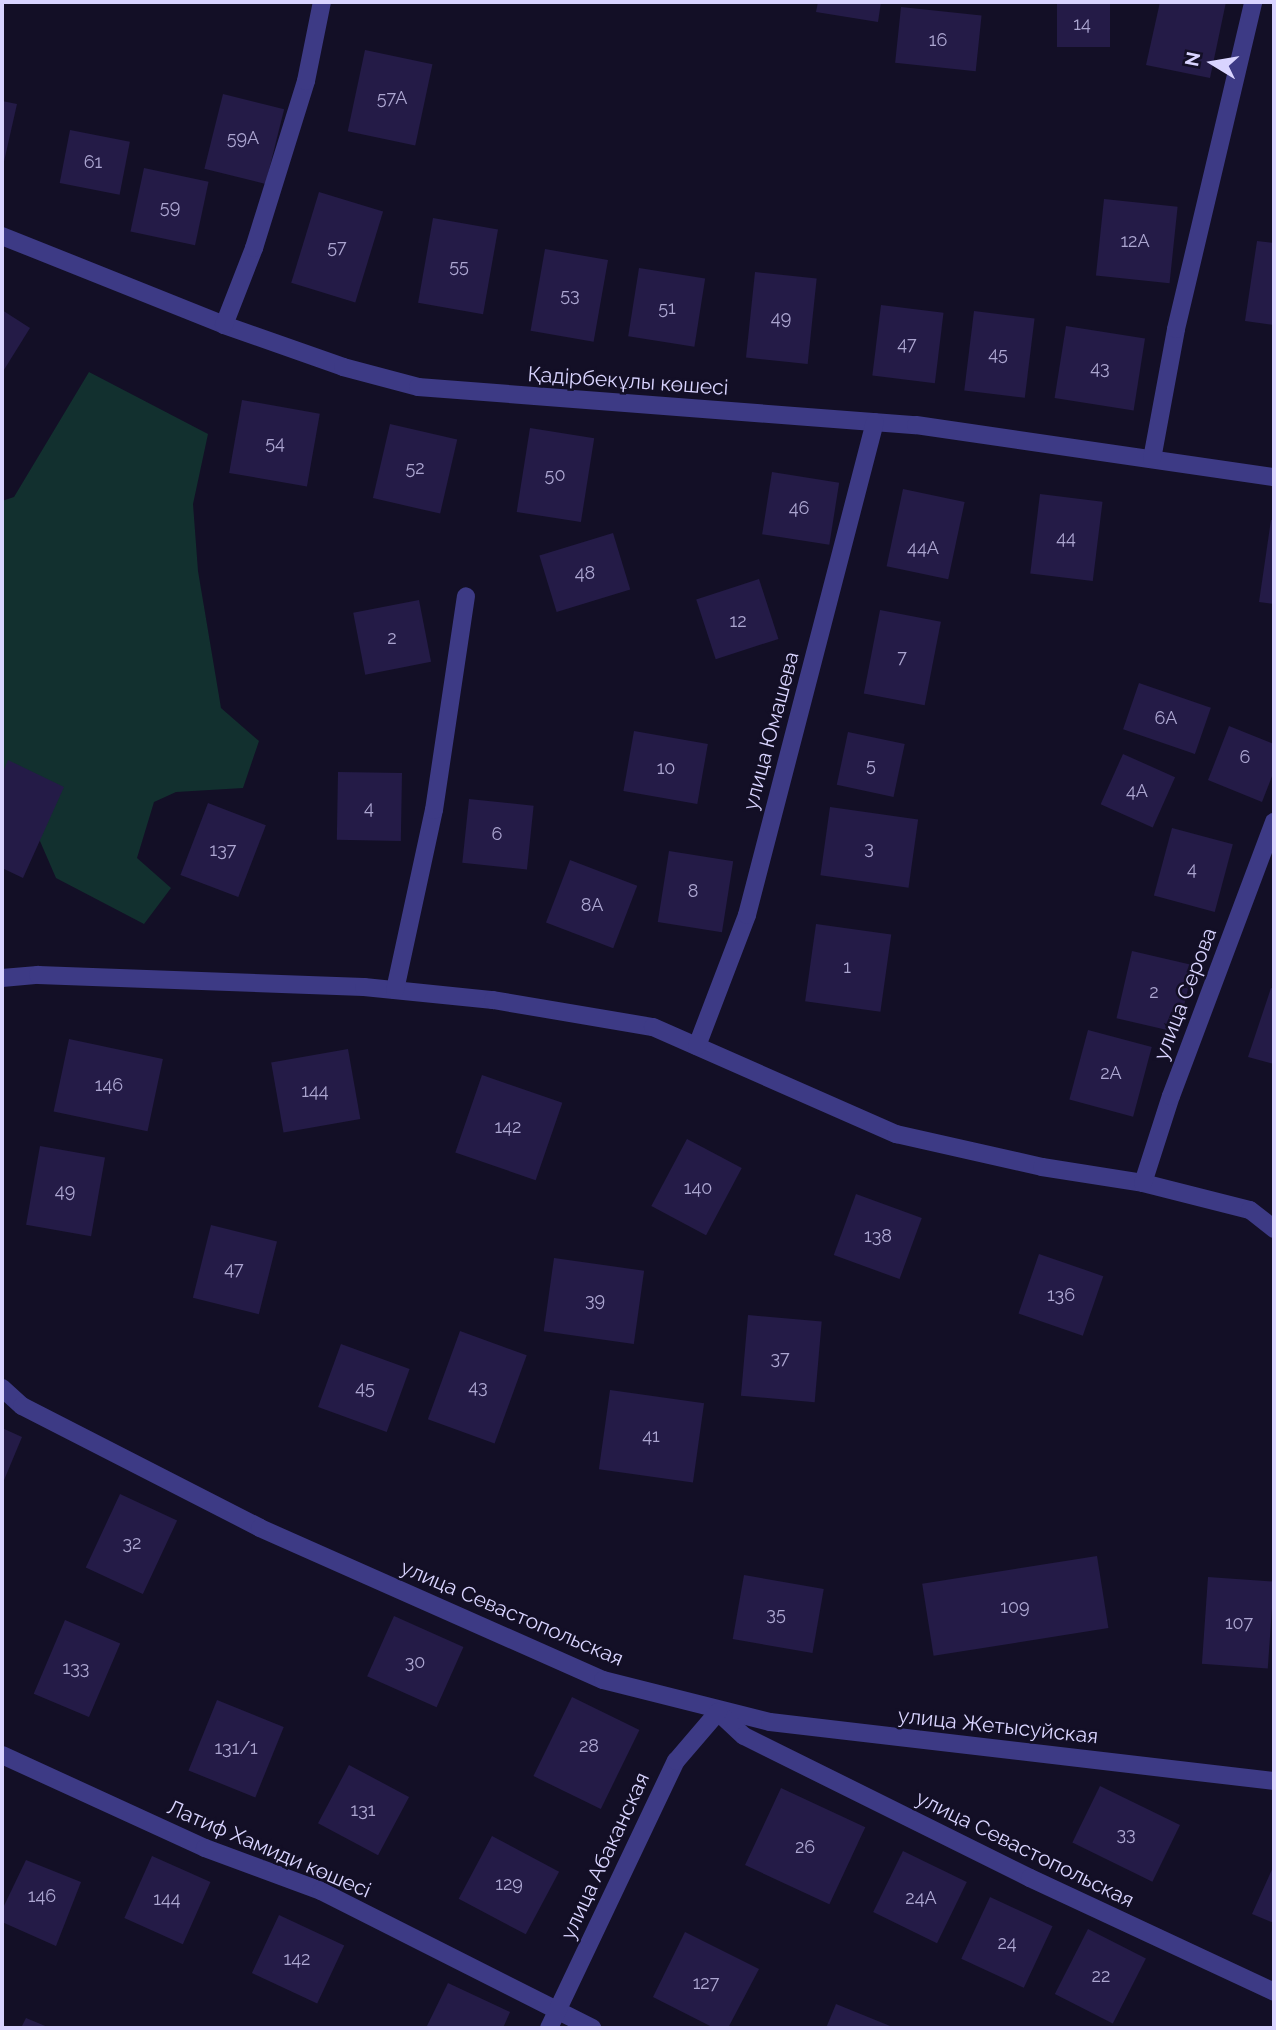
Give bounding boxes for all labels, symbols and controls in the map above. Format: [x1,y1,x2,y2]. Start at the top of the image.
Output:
house number: 14 [1073,13,1091,35]
north arrow [1178,28,1248,98]
house number: 16 [929,29,947,51]
text: N [1180,50,1205,68]
house number: 57А [377,87,407,109]
house number: 59А [227,127,259,149]
house number: 61 [84,151,102,173]
house number: 59 [160,196,180,218]
house number: 12А [1120,230,1150,252]
house number: 57 [327,236,347,258]
house number: 55 [449,255,469,277]
house number: 53 [560,284,580,306]
house number: 51 [658,297,676,319]
house number: 49 [771,307,791,329]
house number: 47 [897,333,917,355]
house number: 45 [988,343,1008,365]
house number: 43 [1090,357,1110,379]
street label: Қадірбекұлы көшесі [527,361,729,401]
house number: 54 [265,432,285,454]
house number: 52 [405,457,425,479]
house number: 50 [545,464,565,486]
house number: 46 [789,497,809,519]
house number: 44 [1056,527,1076,549]
house number: 44А [907,537,939,559]
house number: 48 [575,562,595,584]
house number: 12 [729,610,747,632]
house number: 2 [387,627,397,649]
house number: 7 [897,646,907,668]
street label: улица Юмашева [738,649,804,813]
house number: 6А [1155,707,1177,729]
house number: 6 [1240,746,1250,768]
house number: 5 [866,754,876,776]
house number: 10 [657,757,675,779]
house number: 4А [1126,780,1148,802]
house number: 4 [364,797,374,819]
house number: 6 [492,823,502,845]
house number: 3 [864,837,874,859]
house number: 137 [210,839,236,861]
house number: 4 [1187,858,1197,880]
house number: 8 [688,880,698,902]
house number: 8А [581,894,603,916]
street label: улица Серова [1148,924,1222,1064]
house number: 1 [843,956,851,978]
house number: 2 [1149,981,1159,1003]
house number: 2А [1100,1062,1122,1084]
house number: 146 [95,1074,123,1096]
house number: 144 [301,1080,329,1102]
house number: 142 [495,1116,521,1138]
house number: 140 [684,1177,712,1199]
house number: 49 [55,1180,75,1202]
house number: 138 [864,1225,892,1247]
house number: 47 [224,1258,244,1280]
house number: 136 [1047,1284,1075,1306]
house number: 39 [585,1289,605,1311]
house number: 37 [770,1347,790,1369]
house number: 43 [468,1376,488,1398]
house number: 45 [355,1377,375,1399]
house number: 41 [642,1425,660,1447]
house number: 32 [123,1532,141,1554]
street label: улица Севастопольская [397,1555,627,1671]
house number: 109 [1000,1596,1030,1618]
house number: 35 [766,1603,786,1625]
house number: 107 [1225,1612,1253,1634]
house number: 30 [405,1651,425,1673]
house number: 133 [63,1657,89,1679]
street label: улица Жетысуйская [897,1703,1099,1749]
house number: 28 [579,1735,599,1757]
house number: 131/1 [214,1737,258,1759]
street label: улица Абаканская [555,1768,655,1944]
street label: улица Севастопольская [912,1785,1138,1913]
street label: Латиф Хамиди көшесі [163,1795,375,1903]
house number: 131 [350,1799,376,1821]
house number: 33 [1116,1823,1136,1845]
house number: 26 [795,1836,815,1858]
house number: 129 [495,1873,523,1895]
house number: 146 [28,1885,56,1907]
house number: 24А [905,1887,937,1909]
house number: 144 [153,1888,181,1910]
house number: 24 [997,1932,1017,1954]
house number: 142 [284,1948,310,1970]
house number: 22 [1092,1965,1110,1987]
house number: 127 [693,1972,719,1994]

